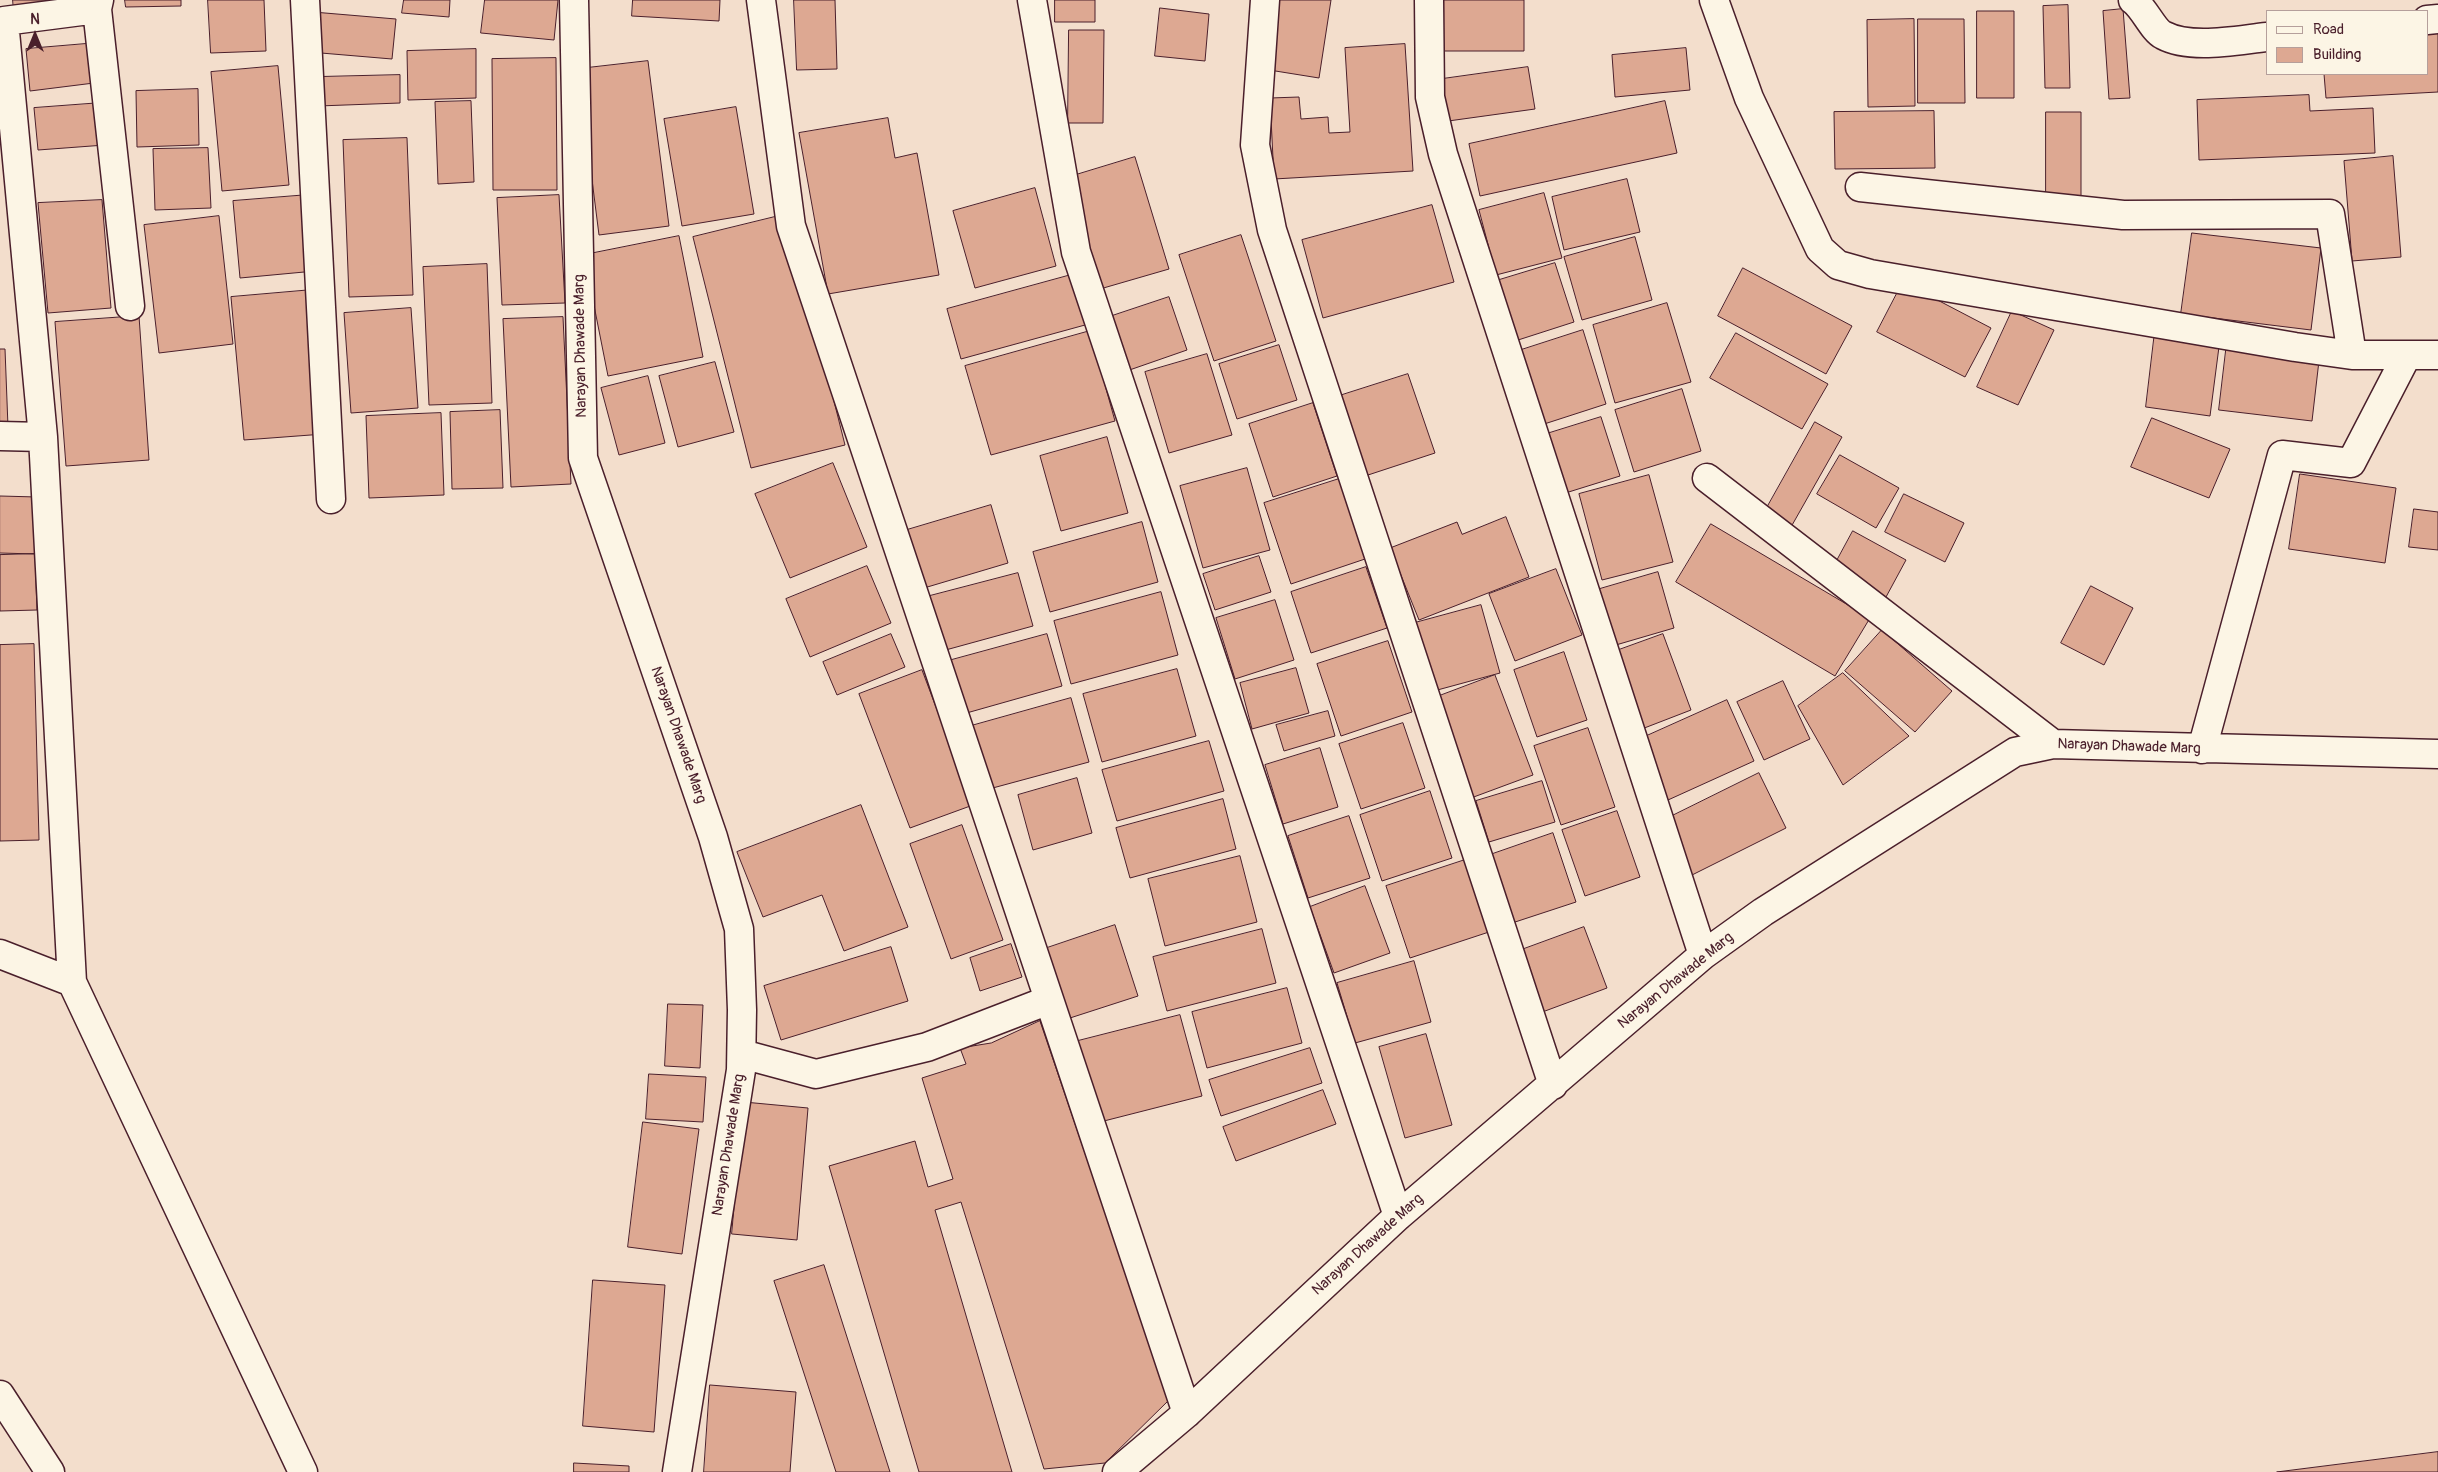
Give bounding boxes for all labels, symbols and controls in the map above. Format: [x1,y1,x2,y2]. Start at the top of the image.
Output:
north arrow [10,10,60,60]
legend [2266,10,2428,75]
text: N [30,11,40,28]
text: Road [2313,20,2344,39]
text: Building [2313,45,2361,64]
street label: Narayan Dhawade Marg [571,274,591,418]
street label: Narayan Dhawade Marg [646,664,710,806]
street label: Narayan Dhawade Marg [2057,736,2201,758]
street label: Narayan Dhawade Marg [1615,929,1737,1033]
street label: Narayan Dhawade Marg [709,1073,749,1217]
street label: Narayan Dhawade Marg [1309,1190,1427,1300]

